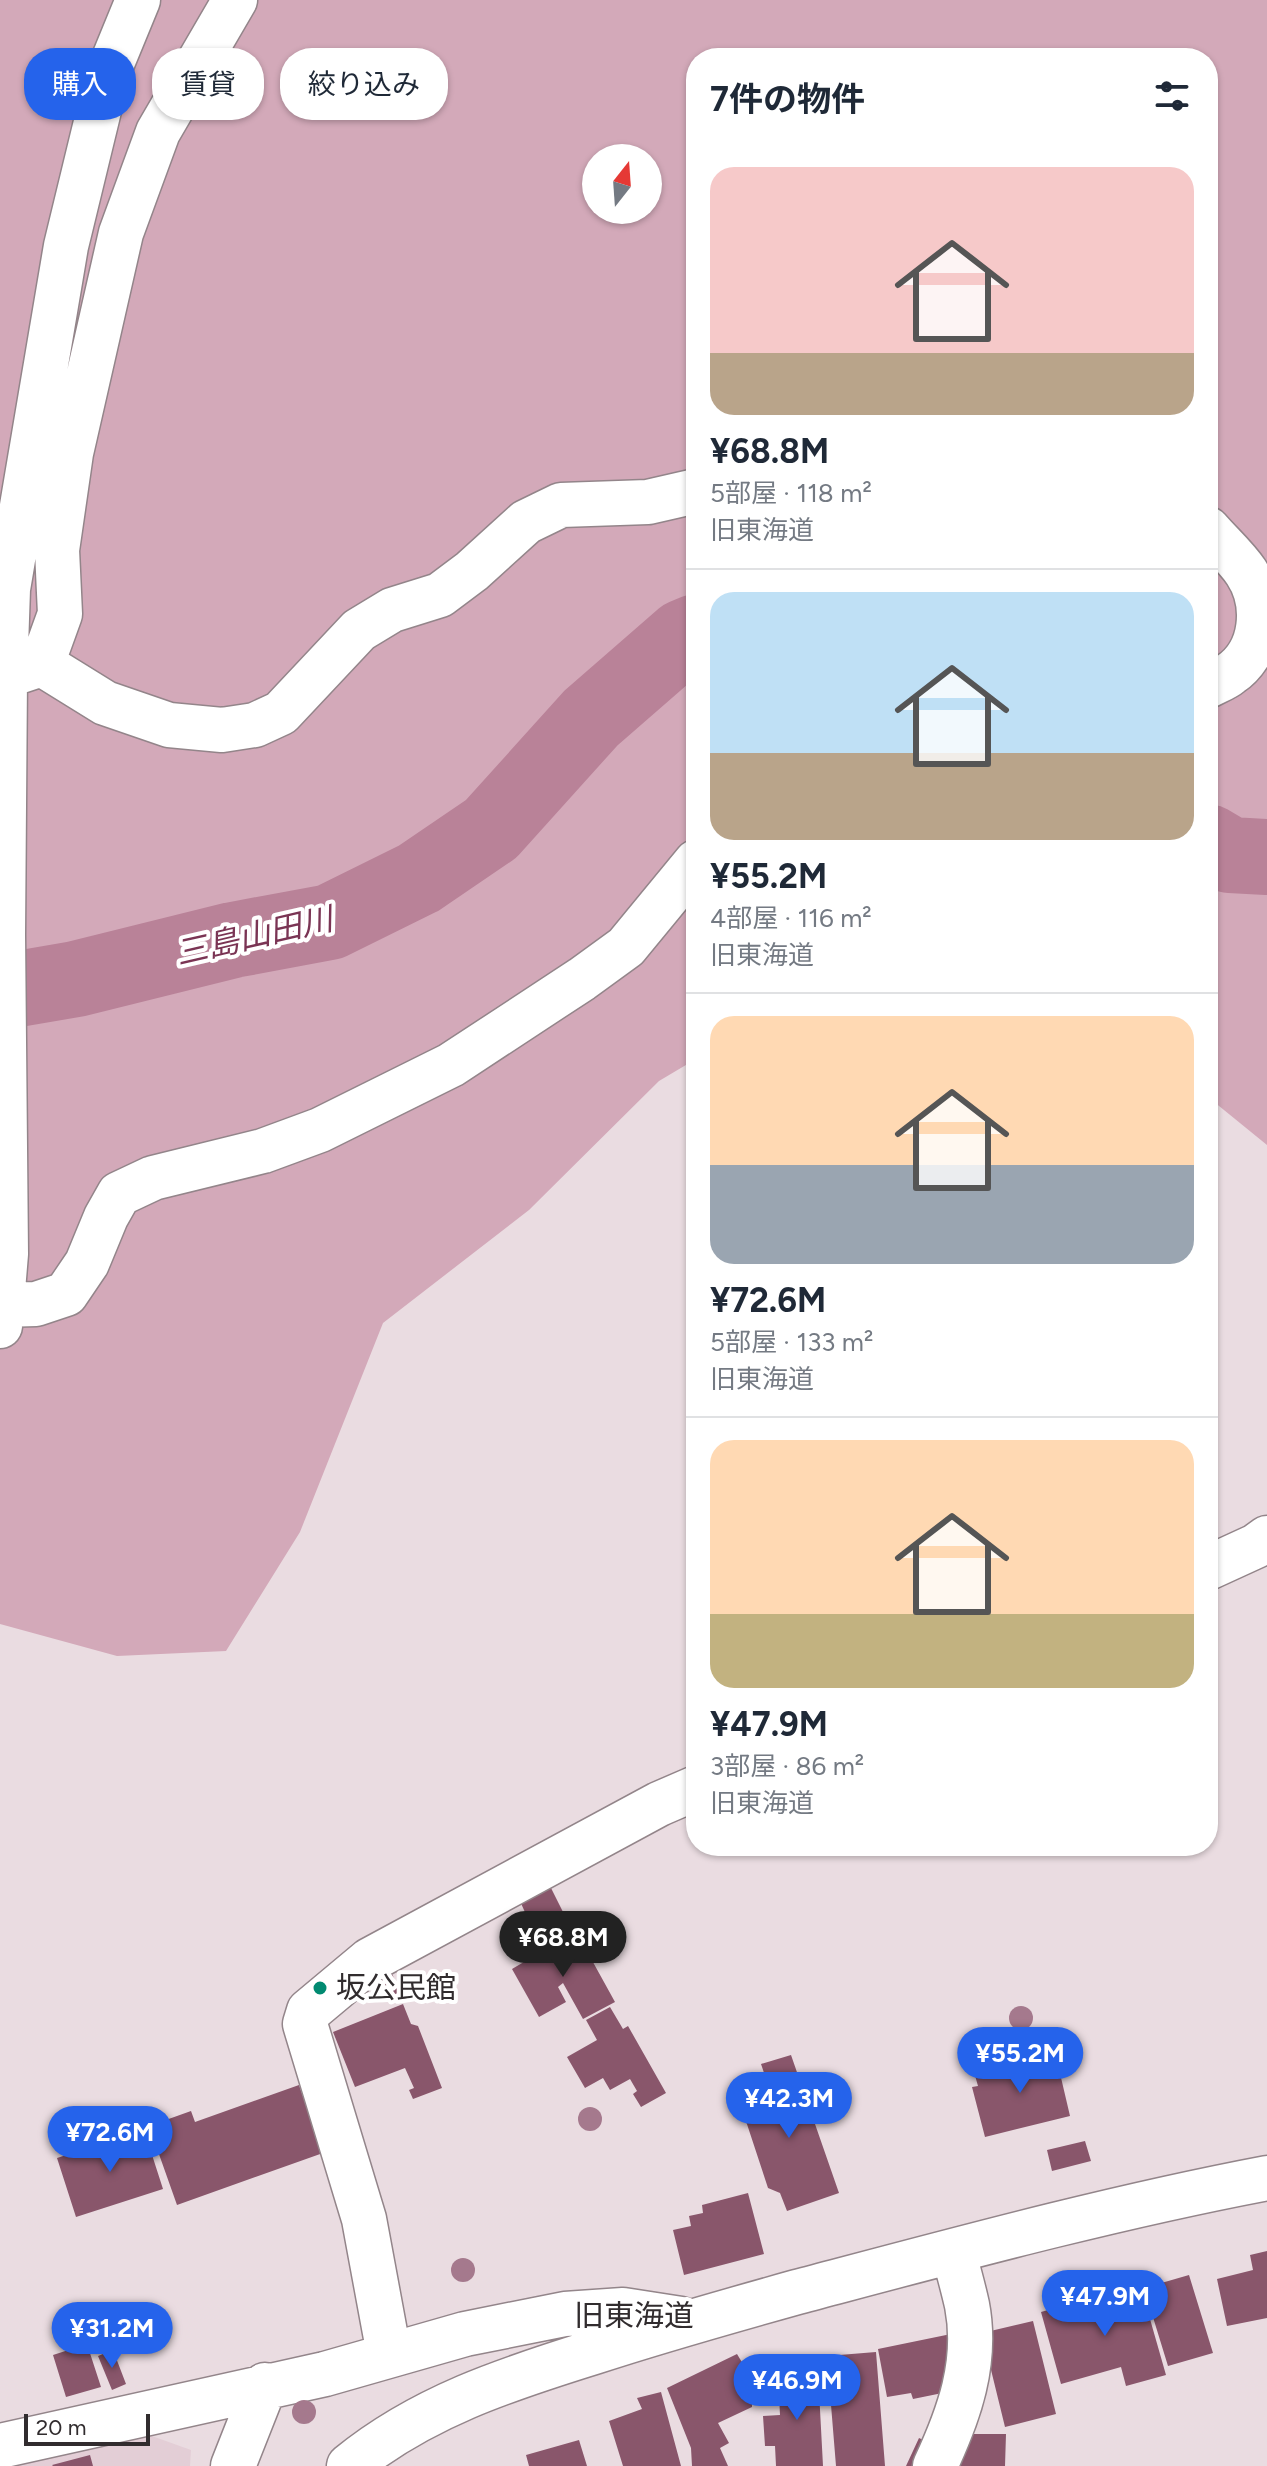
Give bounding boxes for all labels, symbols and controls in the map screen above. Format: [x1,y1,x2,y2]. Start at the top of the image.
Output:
chip: 購入 [24,48,136,120]
chip: 賃貸 [152,48,264,120]
chip: 絞り込み [280,48,448,120]
icon: filters [1150,74,1194,118]
text: 7件の物件 [710,79,865,120]
north arrow [582,144,662,224]
map controls [582,144,662,224]
icon: home [880,219,1024,363]
text: ¥68.8M [710,431,829,472]
text: 5部屋 · 118 m² [710,477,872,509]
text: 旧東海道 [710,514,814,546]
icon: home [880,644,1024,788]
text: ¥55.2M [710,856,827,897]
water label: 三島山田川 [172,899,339,973]
text: 4部屋 · 116 m² [710,902,872,934]
text: 旧東海道 [710,939,814,971]
icon: home [880,1068,1024,1212]
text: ¥72.6M [710,1280,826,1321]
text: 5部屋 · 133 m² [710,1326,873,1358]
text: 旧東海道 [710,1363,814,1395]
icon: home [880,1492,1024,1636]
text: ¥47.9M [710,1704,828,1745]
text: 3部屋 · 86 m² [710,1750,864,1782]
text: 旧東海道 [710,1787,814,1819]
pin: ¥68.8M [498,1911,628,1979]
text: ¥68.8M [517,1921,609,1953]
place label: 坂公民館 [336,1969,456,2006]
marker: 坂公民館 [311,1979,329,1997]
pin: ¥55.2M [955,2027,1085,2095]
text: ¥55.2M [975,2037,1065,2069]
pin: ¥42.3M [724,2072,854,2140]
text: ¥42.3M [744,2082,834,2114]
pin: ¥72.6M [45,2106,175,2174]
text: ¥72.6M [66,2116,154,2148]
pin: ¥47.9M [1040,2270,1170,2338]
text: ¥47.9M [1060,2280,1150,2312]
street label: 旧東海道 [574,2297,694,2334]
pin: ¥31.2M [47,2302,177,2370]
text: ¥31.2M [70,2312,154,2344]
pin: ¥46.9M [732,2354,862,2422]
text: ¥46.9M [752,2364,842,2396]
scale bar [24,2410,150,2446]
text: 20 m [36,2414,87,2441]

